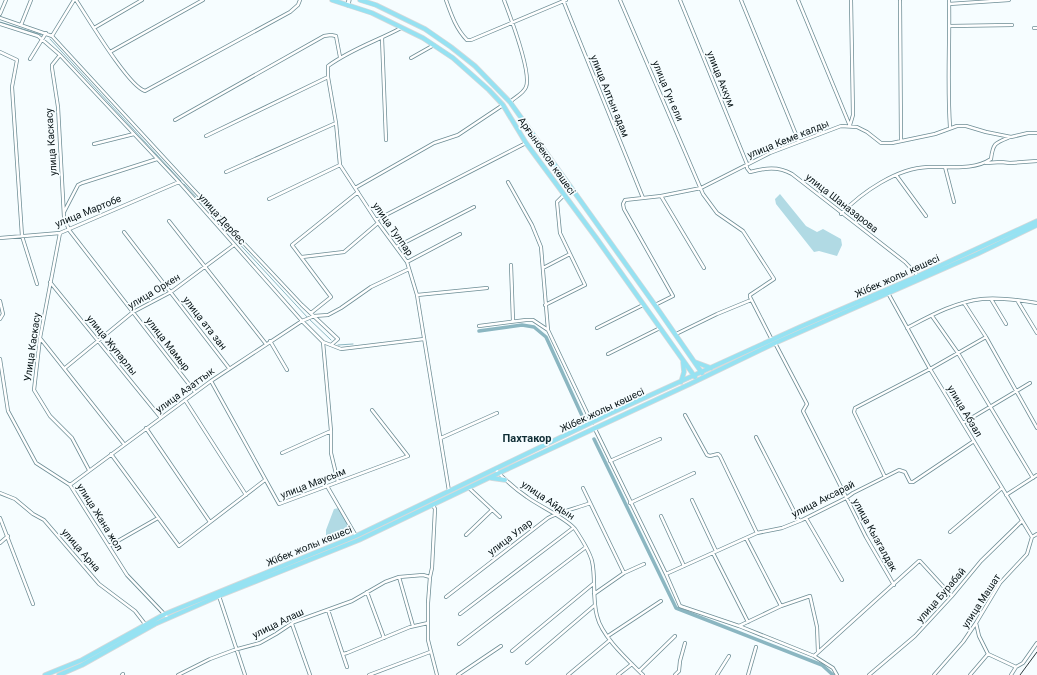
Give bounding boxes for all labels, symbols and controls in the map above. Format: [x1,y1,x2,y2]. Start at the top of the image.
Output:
street label: улица Аккум [705,49,737,109]
street label: улица Алтын адам [589,53,631,139]
street label: улица Гун ели [650,59,686,123]
street label: улица Каскасу [43,108,59,176]
street label: Арғынбеков көшесі [516,115,578,197]
street label: улица Кеме калды [746,118,830,160]
street label: улица Шаназарова [804,171,880,235]
street label: улица Дербес [196,191,248,247]
street label: улица Мартобе [53,193,123,229]
street label: улица Тулпар [371,200,416,258]
street label: Жібек жолы көшесі [853,252,941,300]
street label: улица Оркен [126,271,182,311]
street label: улица ата зан [181,294,229,352]
street label: Улица Каскасу [22,312,42,382]
street label: улица Жупарлы [84,313,140,377]
street label: улица Мамыр [144,315,193,373]
street label: улица Азаттык [154,365,217,415]
street label: улица Абзал [945,383,985,439]
street label: Жібек жолы көшесі [558,386,646,434]
district label: Пахтакор [502,432,552,445]
street label: улица Маусым [279,465,347,501]
street label: улица Айдын [519,478,577,522]
street label: улица Аксарай [790,478,857,520]
street label: улица Жана жол [75,481,125,553]
street label: улица Кызгалдак [850,497,900,574]
street label: улица Улар [486,517,535,557]
street label: Жібек жолы көшесі [265,524,353,568]
street label: улица Арна [59,526,103,574]
street label: улица Бурабай [914,565,968,625]
street label: улица Машат [959,572,1003,630]
street label: улица Алаш [250,606,306,640]

